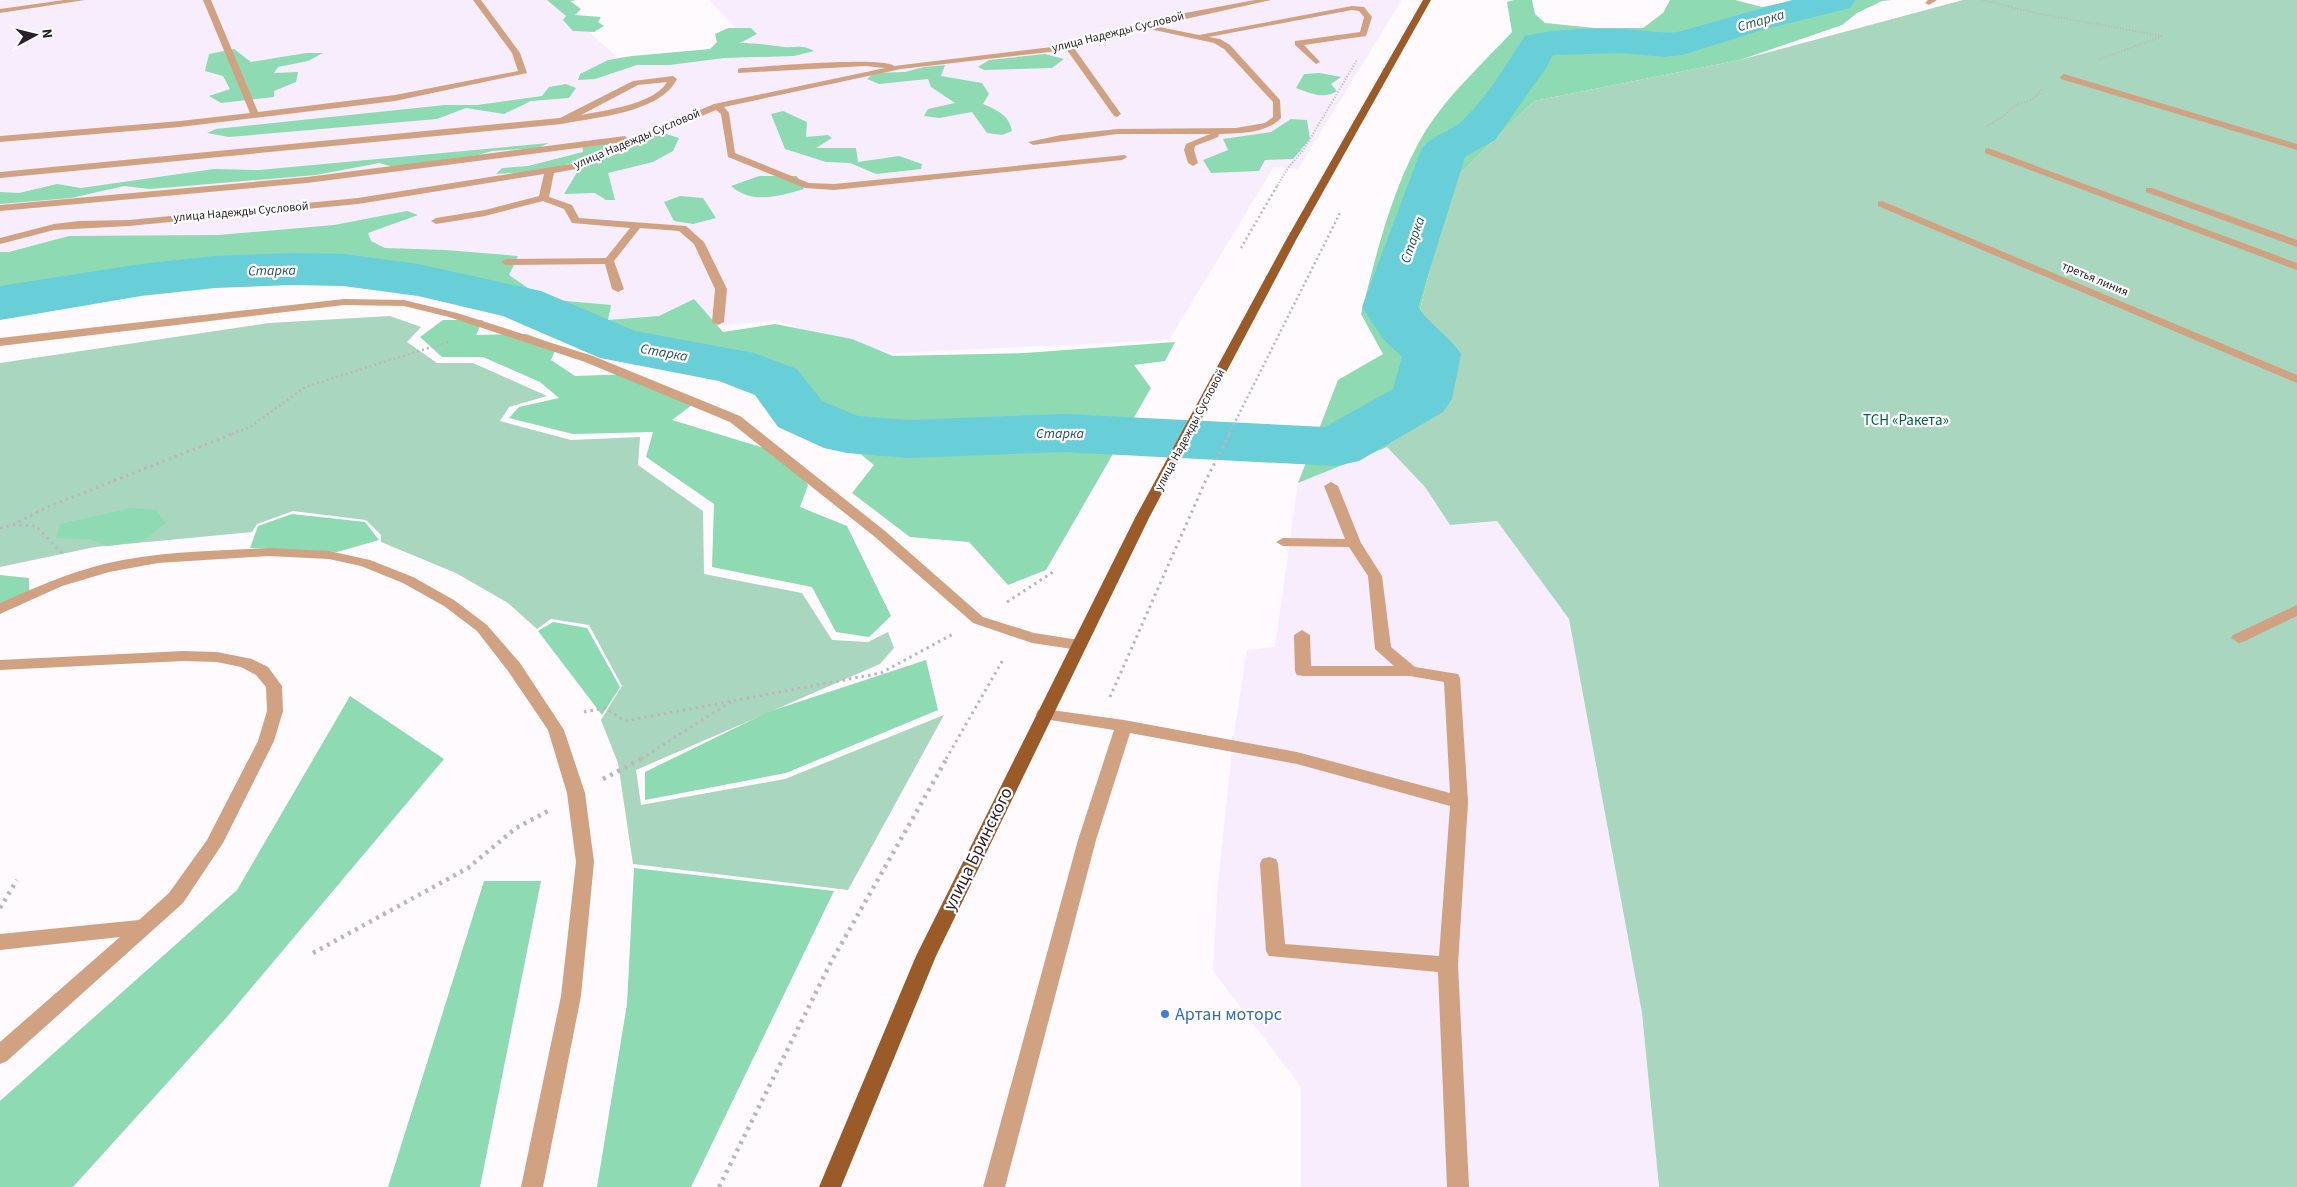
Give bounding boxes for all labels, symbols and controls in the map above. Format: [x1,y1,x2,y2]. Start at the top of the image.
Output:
water label: Старка [1735,5,1787,37]
street label: улица Надежды Сусловой [1050,7,1186,57]
north arrow [10,10,60,60]
text: N [36,28,57,39]
street label: улица Надежды Сусловой [571,105,703,173]
street label: улица Надежды Сусловой [173,198,309,226]
water label: Старка [1396,214,1430,266]
street label: третья линия [2059,257,2131,301]
water label: Старка [248,261,297,281]
water label: Старка [639,339,690,367]
street label: улица Надежды Сусловой [1151,366,1229,494]
park label: ТСН «Ракета» [1863,410,1949,431]
water label: Старка [1036,424,1084,444]
street label: улица Бринского [937,783,1019,915]
place label: Артан моторс [1175,1002,1282,1027]
marker: Артан моторс [1159,1008,1171,1020]

